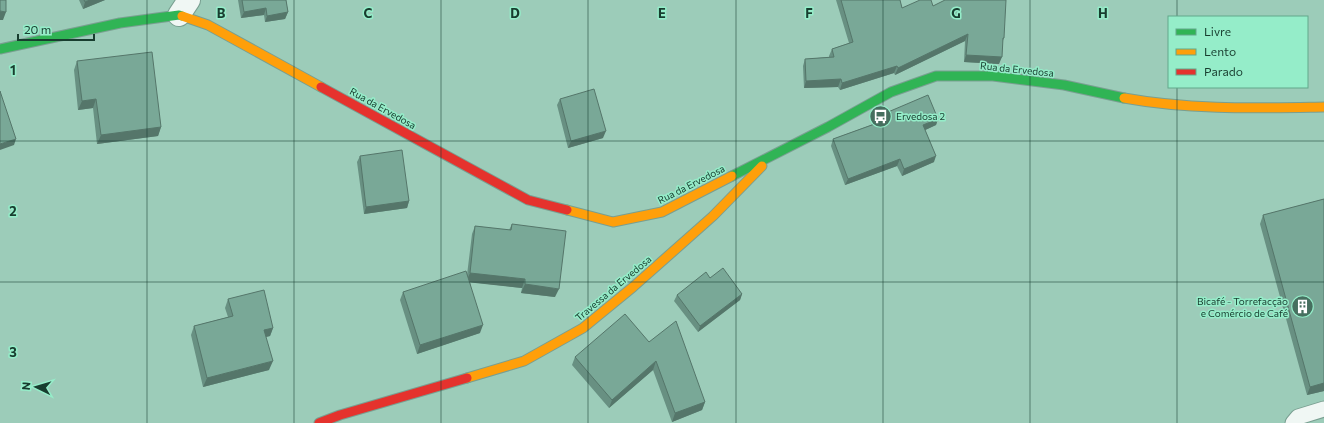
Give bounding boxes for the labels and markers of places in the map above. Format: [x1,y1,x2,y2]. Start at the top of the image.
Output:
bus stop icon: Ervedosa 2 [867,103,893,129]
place label: Ervedosa 2 [896,110,946,122]
building icon: Bicafé - Torrefacção e Comércio de Café [1290,294,1316,320]
place label: Bicafé - Torrefacção e Comércio de Café [1197,295,1288,319]

